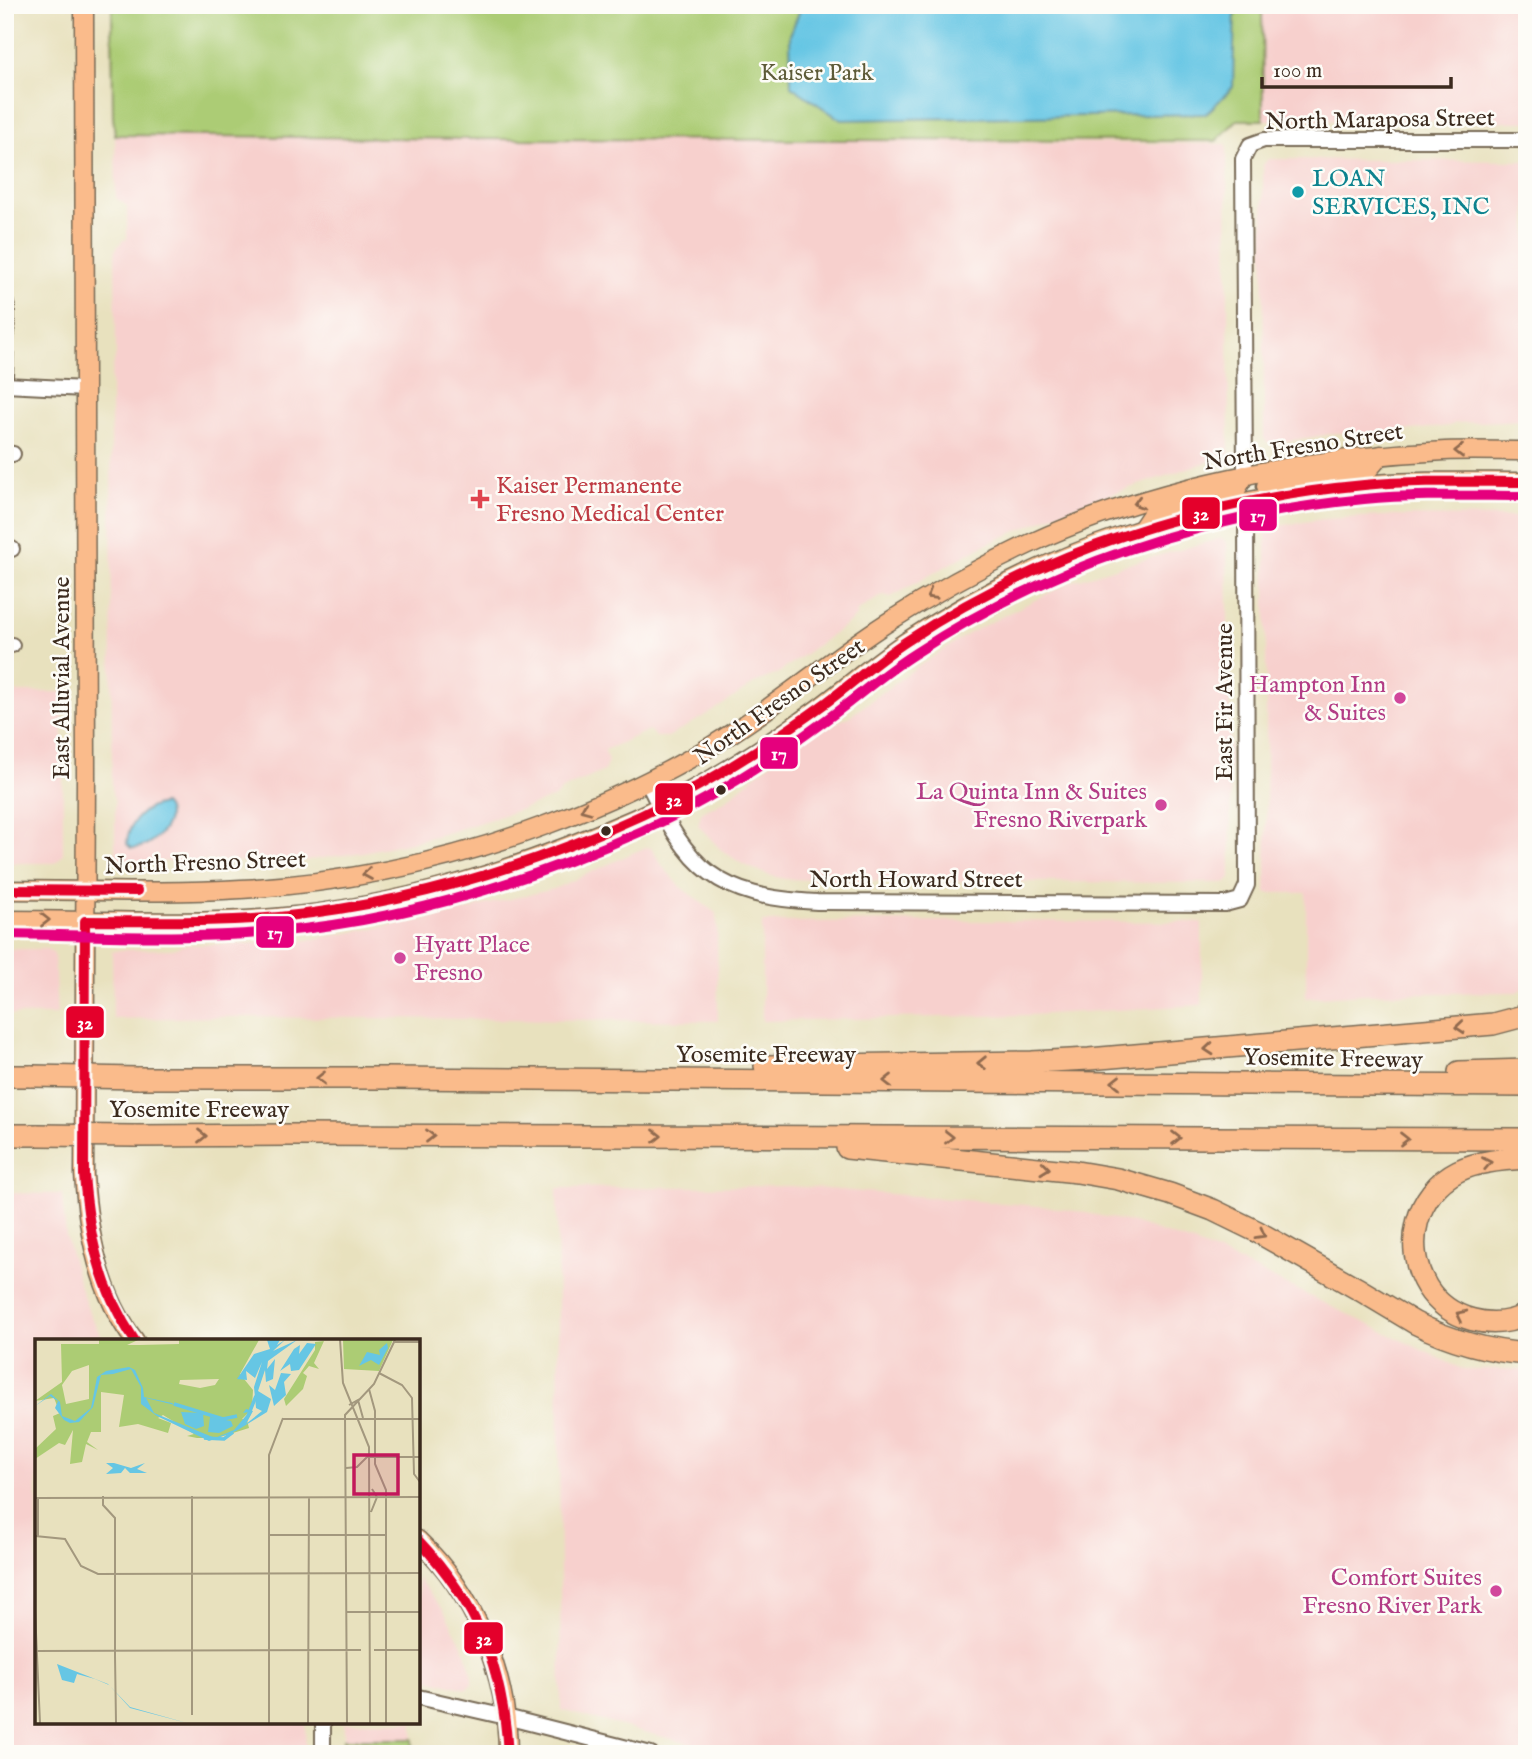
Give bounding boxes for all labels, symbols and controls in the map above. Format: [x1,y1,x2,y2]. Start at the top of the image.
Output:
scale bar [1262,46,1452,90]
park label: Kaiser Park [760,58,874,89]
text: 100 m [1273,58,1322,85]
street label: North Maraposa Street [1265,103,1495,138]
place label: LOAN SERVICES, INC [1312,164,1490,223]
marker: LOAN SERVICES, INC [1290,184,1306,200]
street label: North Fresno Street [1201,416,1405,479]
one-way arrow [1453,443,1463,459]
place label: Kaiser Permanente Fresno Medical Center [496,471,724,530]
marker: Kaiser Permanente Fresno Medical Center [470,489,490,509]
one-way arrow [1133,495,1145,510]
line badge: 32 [1181,496,1221,530]
line badge: 17 [1238,498,1278,532]
text: 32 [1193,503,1209,527]
text: 17 [1250,505,1266,529]
street label: East Alluvial Avenue [47,576,78,780]
one-way arrow [925,587,938,600]
street label: East Fir Avenue [1210,623,1241,781]
street label: North Fresno Street [688,632,871,773]
place label: Hampton Inn & Suites [1249,670,1386,729]
marker: Hampton Inn & Suites [1392,690,1408,706]
line badge: 17 [759,736,799,770]
text: 17 [771,743,787,767]
place label: La Quinta Inn & Suites Fresno Riverpark [916,777,1147,836]
line badge: 32 [654,782,694,816]
unlabelled marker [714,783,728,797]
text: 32 [666,789,682,813]
marker: La Quinta Inn & Suites Fresno Riverpark [1153,797,1169,813]
one-way arrow [580,801,592,815]
unlabelled marker [599,824,613,838]
street label: North Fresno Street [104,844,306,883]
street label: North Howard Street [809,865,1023,896]
one-way arrow [362,866,373,881]
one-way arrow [40,912,51,928]
line badge: 17 [255,915,295,949]
text: 17 [267,922,283,946]
place label: Hyatt Place Fresno [414,930,530,989]
marker: Hyatt Place Fresno [392,950,408,966]
line badge: 32 [65,1005,105,1039]
text: 32 [77,1012,93,1036]
one-way arrow [1454,1019,1465,1034]
street label: Yosemite Freeway [676,1040,856,1071]
one-way arrow [1203,1041,1214,1056]
street label: Yosemite Freeway [1243,1042,1423,1077]
one-way arrow [976,1055,987,1071]
one-way arrow [315,1070,325,1086]
one-way arrow [882,1073,893,1089]
one-way arrow [1110,1074,1120,1090]
street label: Yosemite Freeway [109,1095,289,1126]
one-way arrow [197,1128,208,1144]
one-way arrow [425,1128,435,1144]
one-way arrow [652,1128,663,1144]
one-way arrow [944,1129,954,1145]
one-way arrow [1171,1130,1182,1146]
one-way arrow [1399,1131,1409,1147]
one-way arrow [1481,1157,1493,1172]
one-way arrow [1039,1160,1051,1175]
one-way arrow [1254,1226,1266,1239]
one-way arrow [1456,1309,1468,1323]
inset map [35,1339,420,1724]
place label: Comfort Suites Fresno River Park [1302,1563,1482,1622]
marker: Comfort Suites Fresno River Park [1488,1583,1504,1599]
line badge: 32 [463,1621,504,1655]
text: 32 [476,1628,492,1652]

